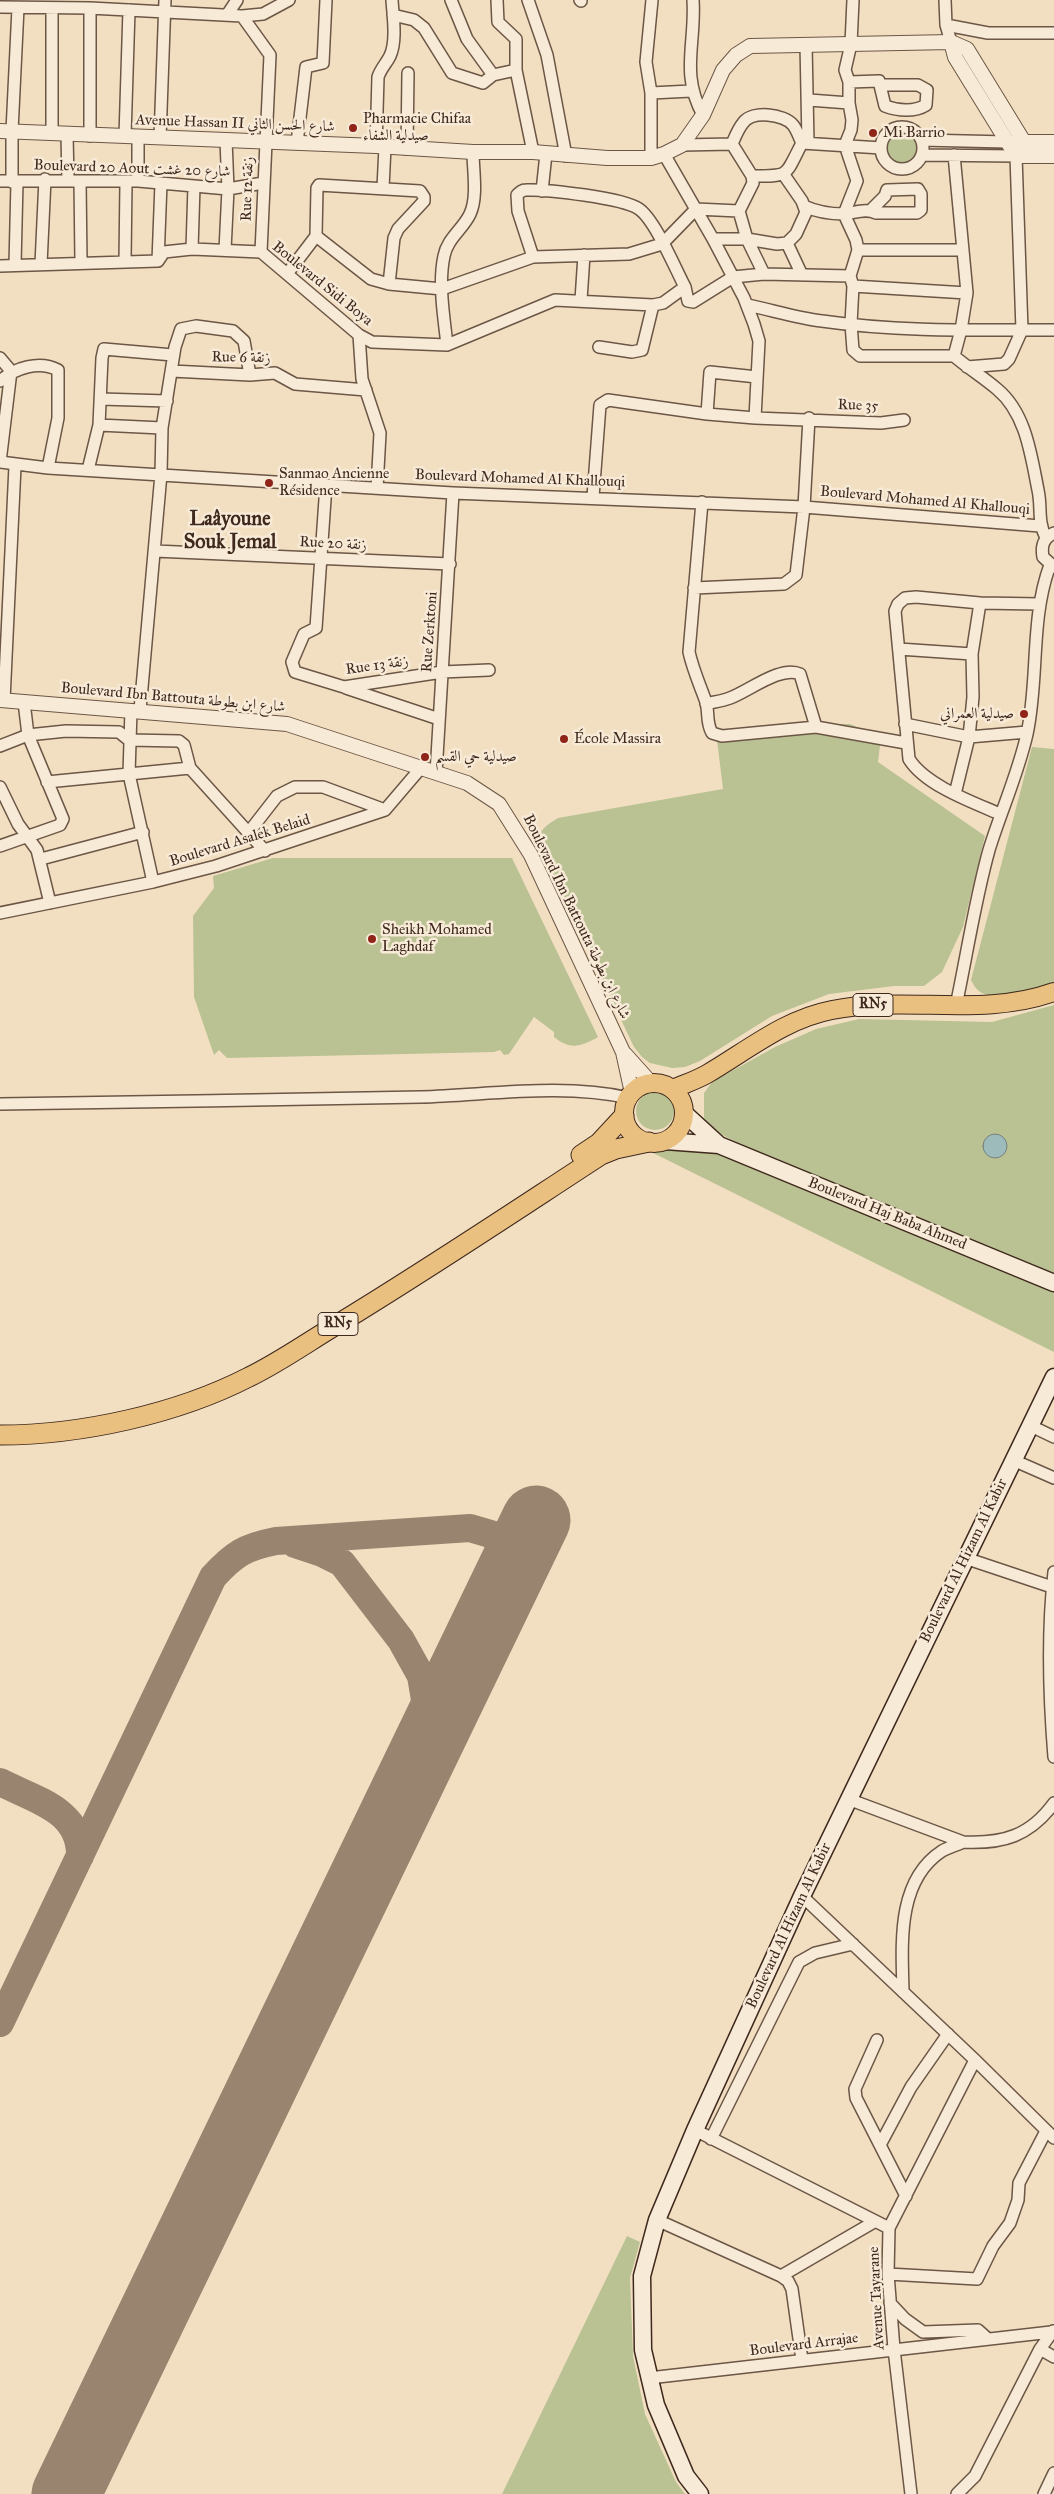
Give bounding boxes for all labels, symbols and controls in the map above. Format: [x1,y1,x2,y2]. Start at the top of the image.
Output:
place label: Pharmacie Chifaa صيدلية الشفاء [363,110,471,145]
street label: Avenue Hassan II شارع الحسن الثاني [135,112,335,136]
marker: Pharmacie Chifaa صيدلية الشفاء [347,122,359,134]
place label: Mi Barrio [883,124,945,142]
marker: Mi Barrio [867,127,879,139]
street label: Rue 12 زنقة [238,156,258,222]
street label: Boulevard 20 Aout شارع 20 غشت [33,157,231,181]
street label: Boulevard Sidi Boya [268,238,376,330]
street label: Rue 6 زنقة [211,348,271,368]
street label: Rue 35 [837,396,879,416]
place label: Sanmao Ancienne Résidence [279,465,389,500]
street label: Boulevard Mohamed Al Khallouqi [415,466,625,492]
marker: Sanmao Ancienne Résidence [263,477,275,489]
street label: Boulevard Mohamed Al Khallouqi [819,483,1031,519]
district label: Laâyoune Souk Jemal [184,508,276,555]
street label: Rue 20 زنقة [299,533,367,555]
street label: Rue Zerktoni [418,591,442,673]
street label: Rue 13 زنقة [344,653,410,679]
street label: Boulevard Ibn Battouta شارع ابن بطوطة [60,679,286,717]
place label: صيدلية العمراني [940,705,1014,723]
marker: صيدلية العمراني [1018,708,1030,720]
place label: École Massira [574,730,661,748]
marker: École Massira [558,733,570,745]
place label: صيدلية حي القسم [435,748,517,766]
marker: صيدلية حي القسم [419,751,431,763]
street label: Boulevard Asalek Belaid [168,811,312,871]
street label: Boulevard Ibn Battouta شارع ابن بطوطة [518,812,634,1022]
place label: Sheikh Mohamed Laghdaf [382,921,492,956]
marker: Sheikh Mohamed Laghdaf [366,933,378,945]
road number: RN5 [853,994,893,1016]
street label: Boulevard Haj Baba Ahmed [805,1174,969,1254]
road number: RN5 [318,1312,358,1336]
street label: Boulevard Al Hizam Al Kabir [916,1476,1012,1646]
street label: Boulevard Al Hizam Al Kabir [743,1840,835,2012]
street label: Avenue Tayarane [865,2246,889,2350]
street label: Boulevard Arrajae [749,2329,859,2361]

